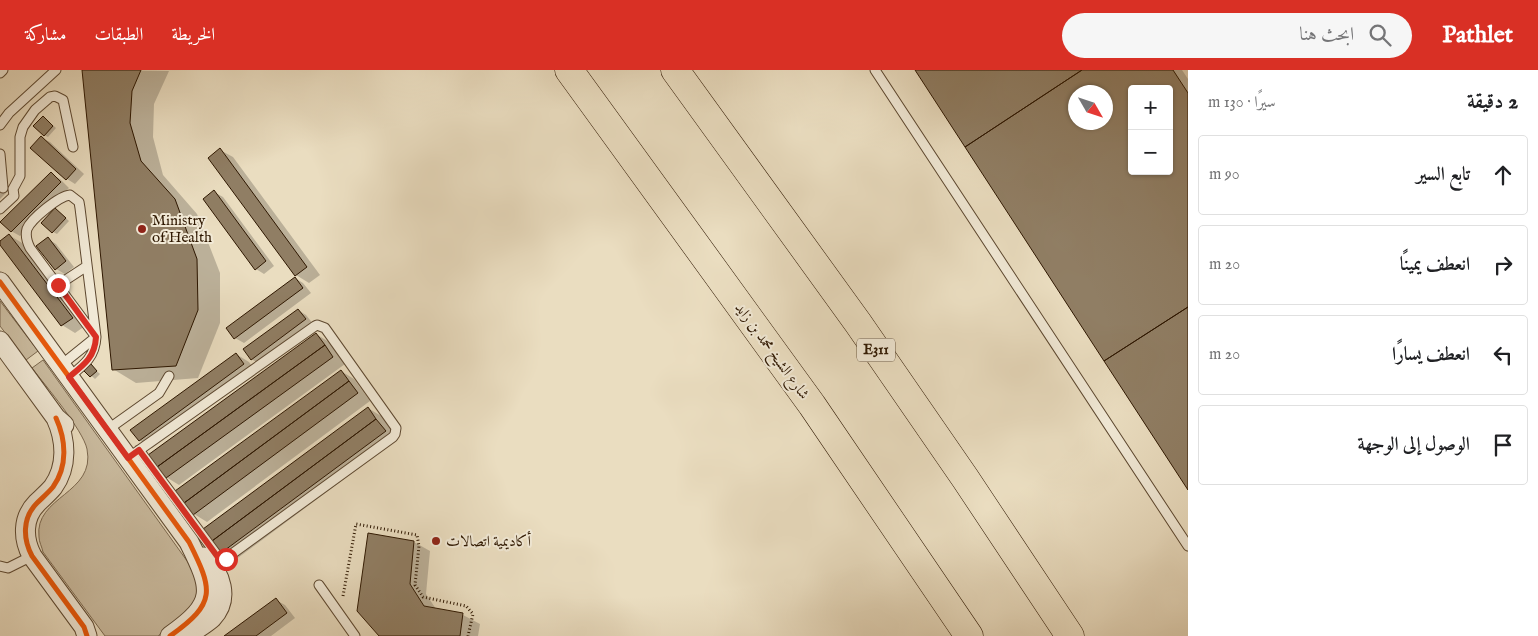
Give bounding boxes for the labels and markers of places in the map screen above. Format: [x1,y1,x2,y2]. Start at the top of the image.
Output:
place label: Ministry of Health [152,211,212,247]
marker: Ministry of Health [136,223,148,235]
place label: أكاديمية اتصالات [446,530,531,551]
marker: أكاديمية اتصالات [430,535,442,547]

